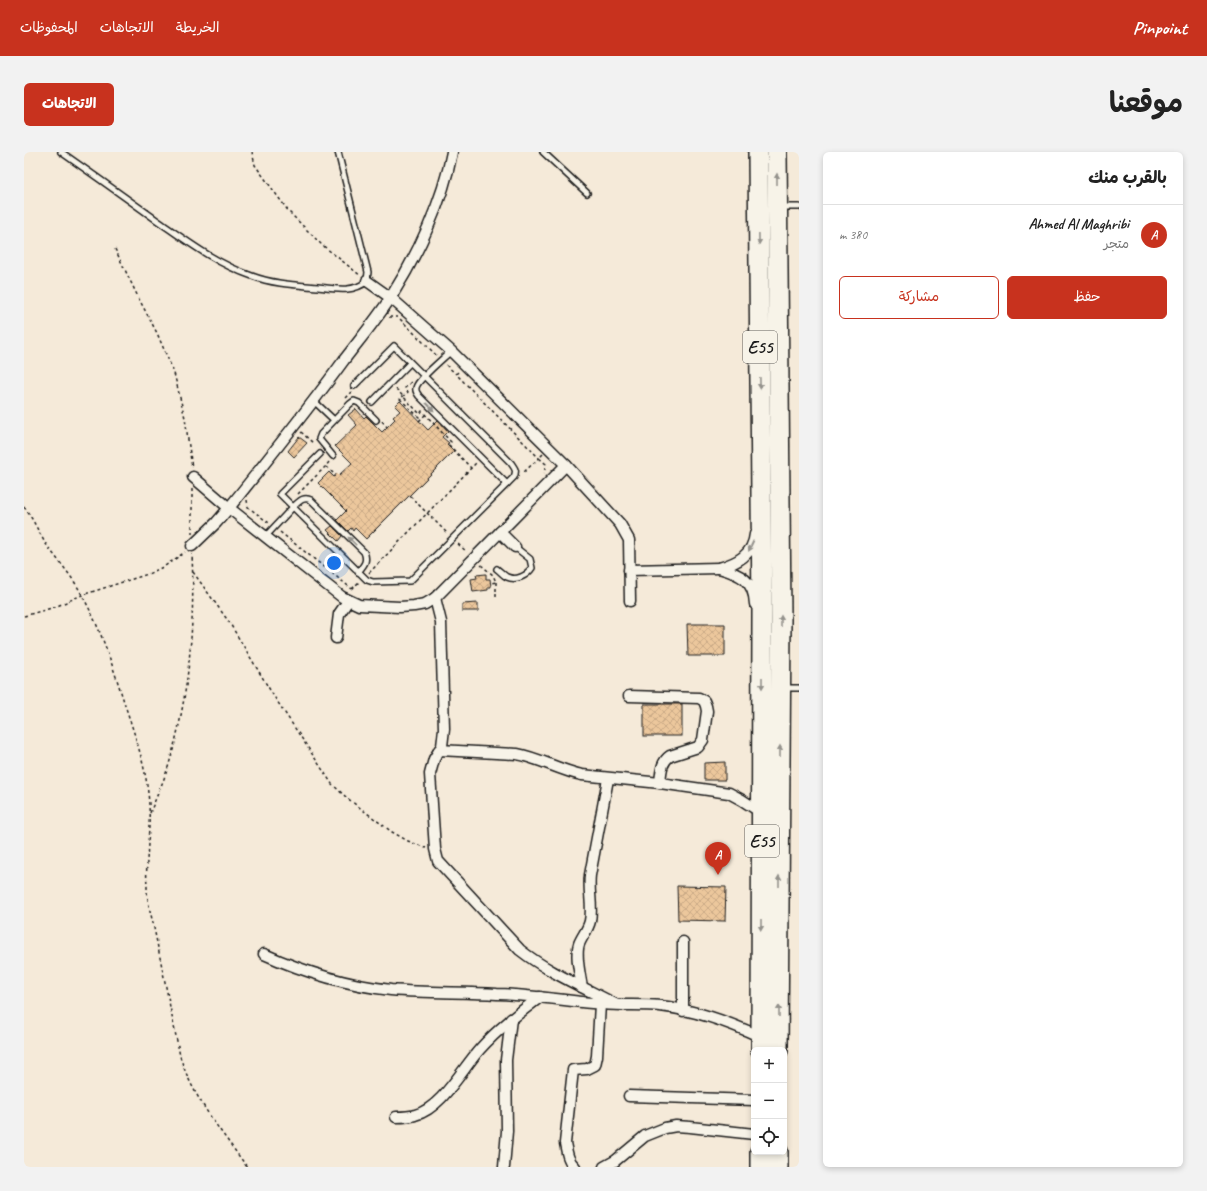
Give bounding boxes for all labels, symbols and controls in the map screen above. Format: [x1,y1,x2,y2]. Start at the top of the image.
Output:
text: Pinpoint [1133,16,1187,40]
text: المحفوظات [20,19,78,36]
text: الاتجاهات [100,19,154,36]
text: الخريطة [176,19,219,36]
button: الاتجاهات [24,83,114,126]
text: موقعنا [1109,85,1183,120]
text: بالقرب منك [1088,167,1167,188]
one-way arrow [773,173,780,185]
text: Ahmed Al Maghribi [1028,215,1129,234]
text: 380 m [839,227,867,243]
text: A [1151,227,1157,243]
one-way arrow [756,233,762,246]
text: متجر [1104,236,1129,252]
button: مشاركة [839,276,999,319]
button: حفظ [1007,276,1167,319]
road number: E55 [743,331,777,363]
one-way arrow [757,377,764,389]
one-way arrow [425,402,435,412]
one-way arrow [347,536,357,546]
one-way arrow [748,540,754,552]
your location [324,553,344,573]
one-way arrow [778,614,784,627]
one-way arrow [759,677,765,690]
one-way arrow [777,744,783,757]
road number: E55 [745,825,779,857]
pin: A [705,842,731,875]
one-way arrow [776,875,783,887]
one-way arrow [758,919,764,932]
one-way arrow [776,1004,782,1017]
map controls [751,1047,787,1155]
button: + [751,1047,787,1083]
button: − [751,1083,787,1119]
button: locate [751,1119,787,1155]

